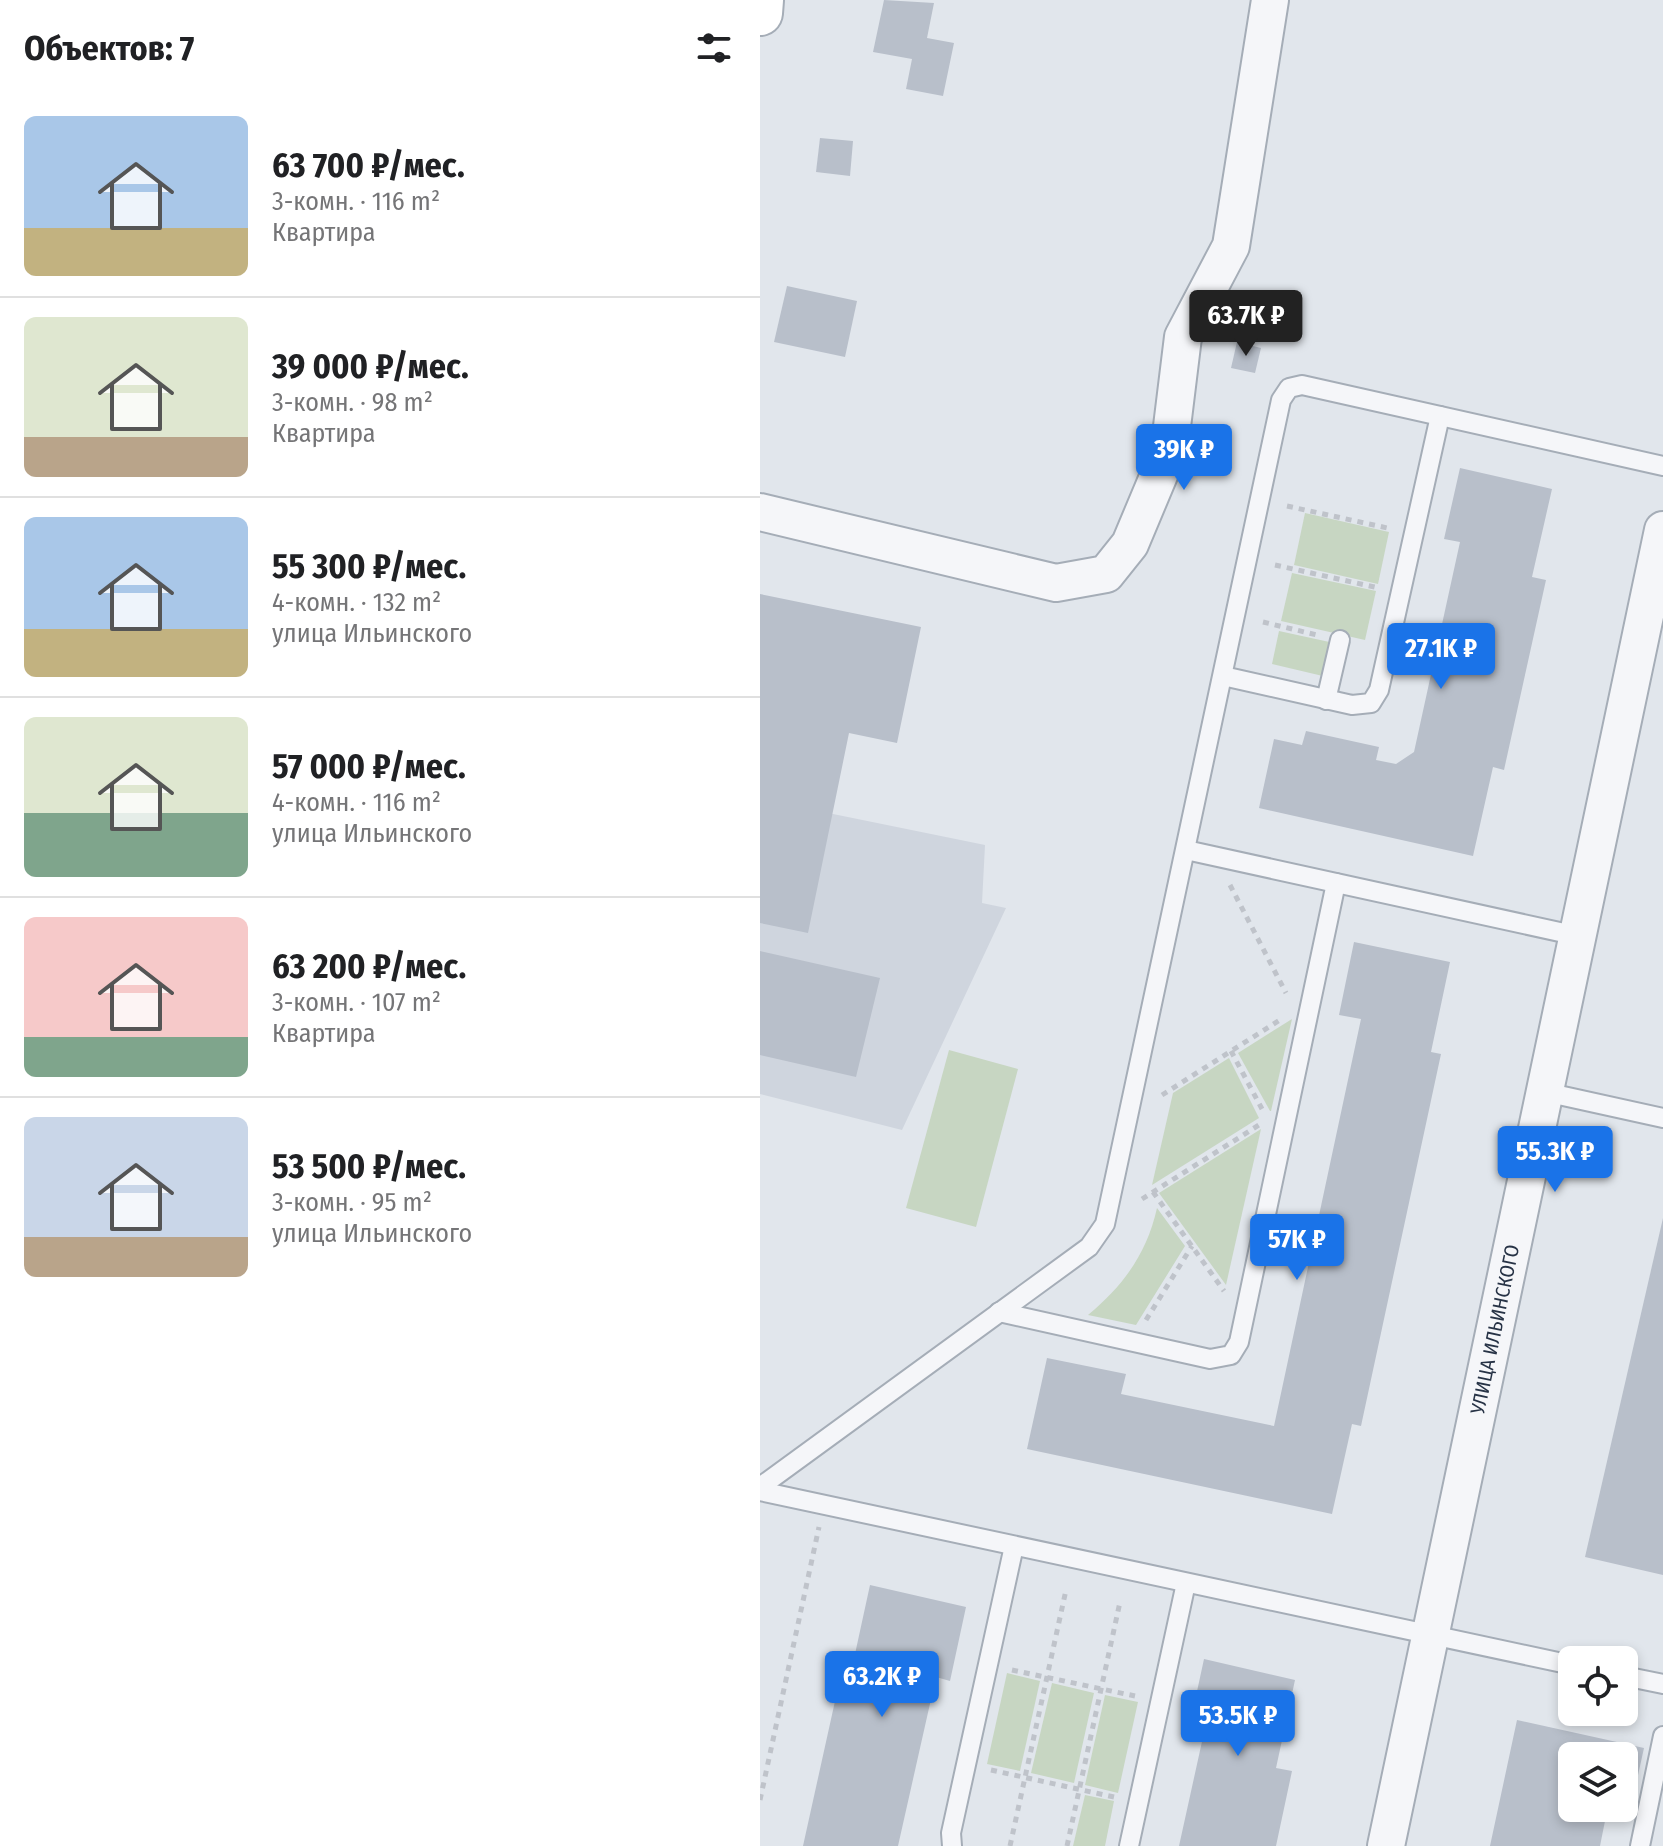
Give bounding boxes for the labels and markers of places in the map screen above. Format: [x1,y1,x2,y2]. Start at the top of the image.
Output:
pin: 63.7K ₽ [1172,290,1320,358]
pin: 39K ₽ [1128,424,1240,492]
pin: 27.1K ₽ [1367,623,1515,691]
pin: 55.3K ₽ [1481,1126,1629,1194]
pin: 57K ₽ [1241,1214,1353,1282]
pin: 63.2K ₽ [808,1651,956,1719]
pin: 53.5K ₽ [1164,1690,1312,1758]

